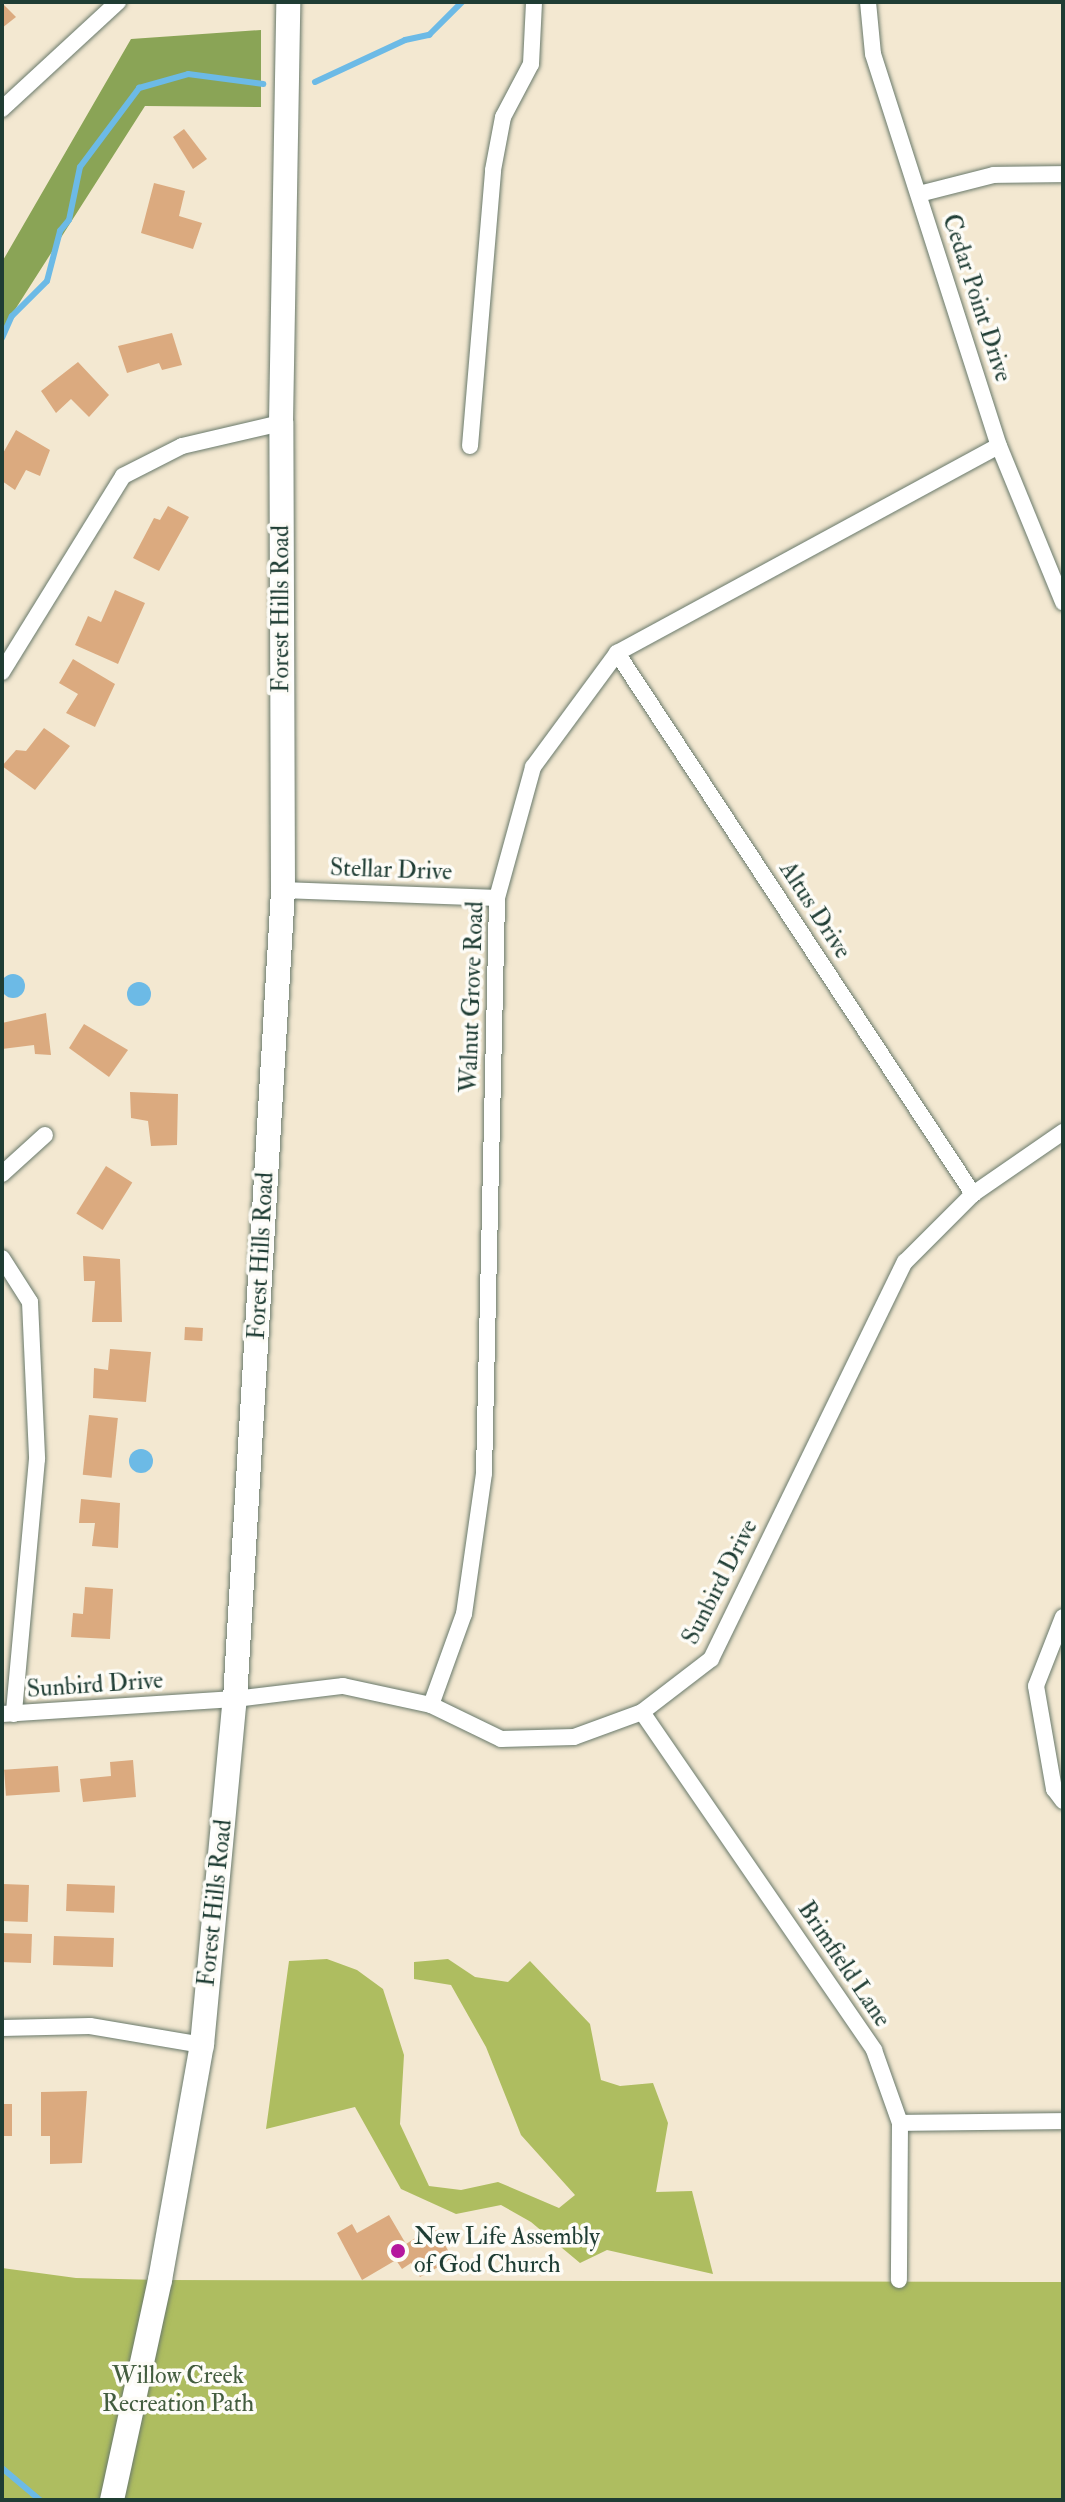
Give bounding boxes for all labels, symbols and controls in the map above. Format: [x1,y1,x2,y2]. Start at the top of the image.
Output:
street label: Cedar Point Drive [936,211,1018,385]
street label: Forest Hills Road [267,525,295,693]
street label: Stellar Drive [329,853,453,887]
street label: Altus Drive [773,856,857,964]
street label: Walnut Grove Road [454,901,490,1093]
street label: Forest Hills Road [242,1171,280,1341]
street label: Sunbird Drive [676,1515,764,1649]
street label: Sunbird Drive [26,1666,164,1704]
street label: Forest Hills Road [192,1818,238,1988]
street label: Brimfield Lane [791,1896,897,2032]
place label: New Life Assembly of God Church [414,2223,600,2279]
marker: New Life Assembly of God Church [389,2242,407,2260]
park label: Willow Creek Recreation Path [102,2362,254,2418]

